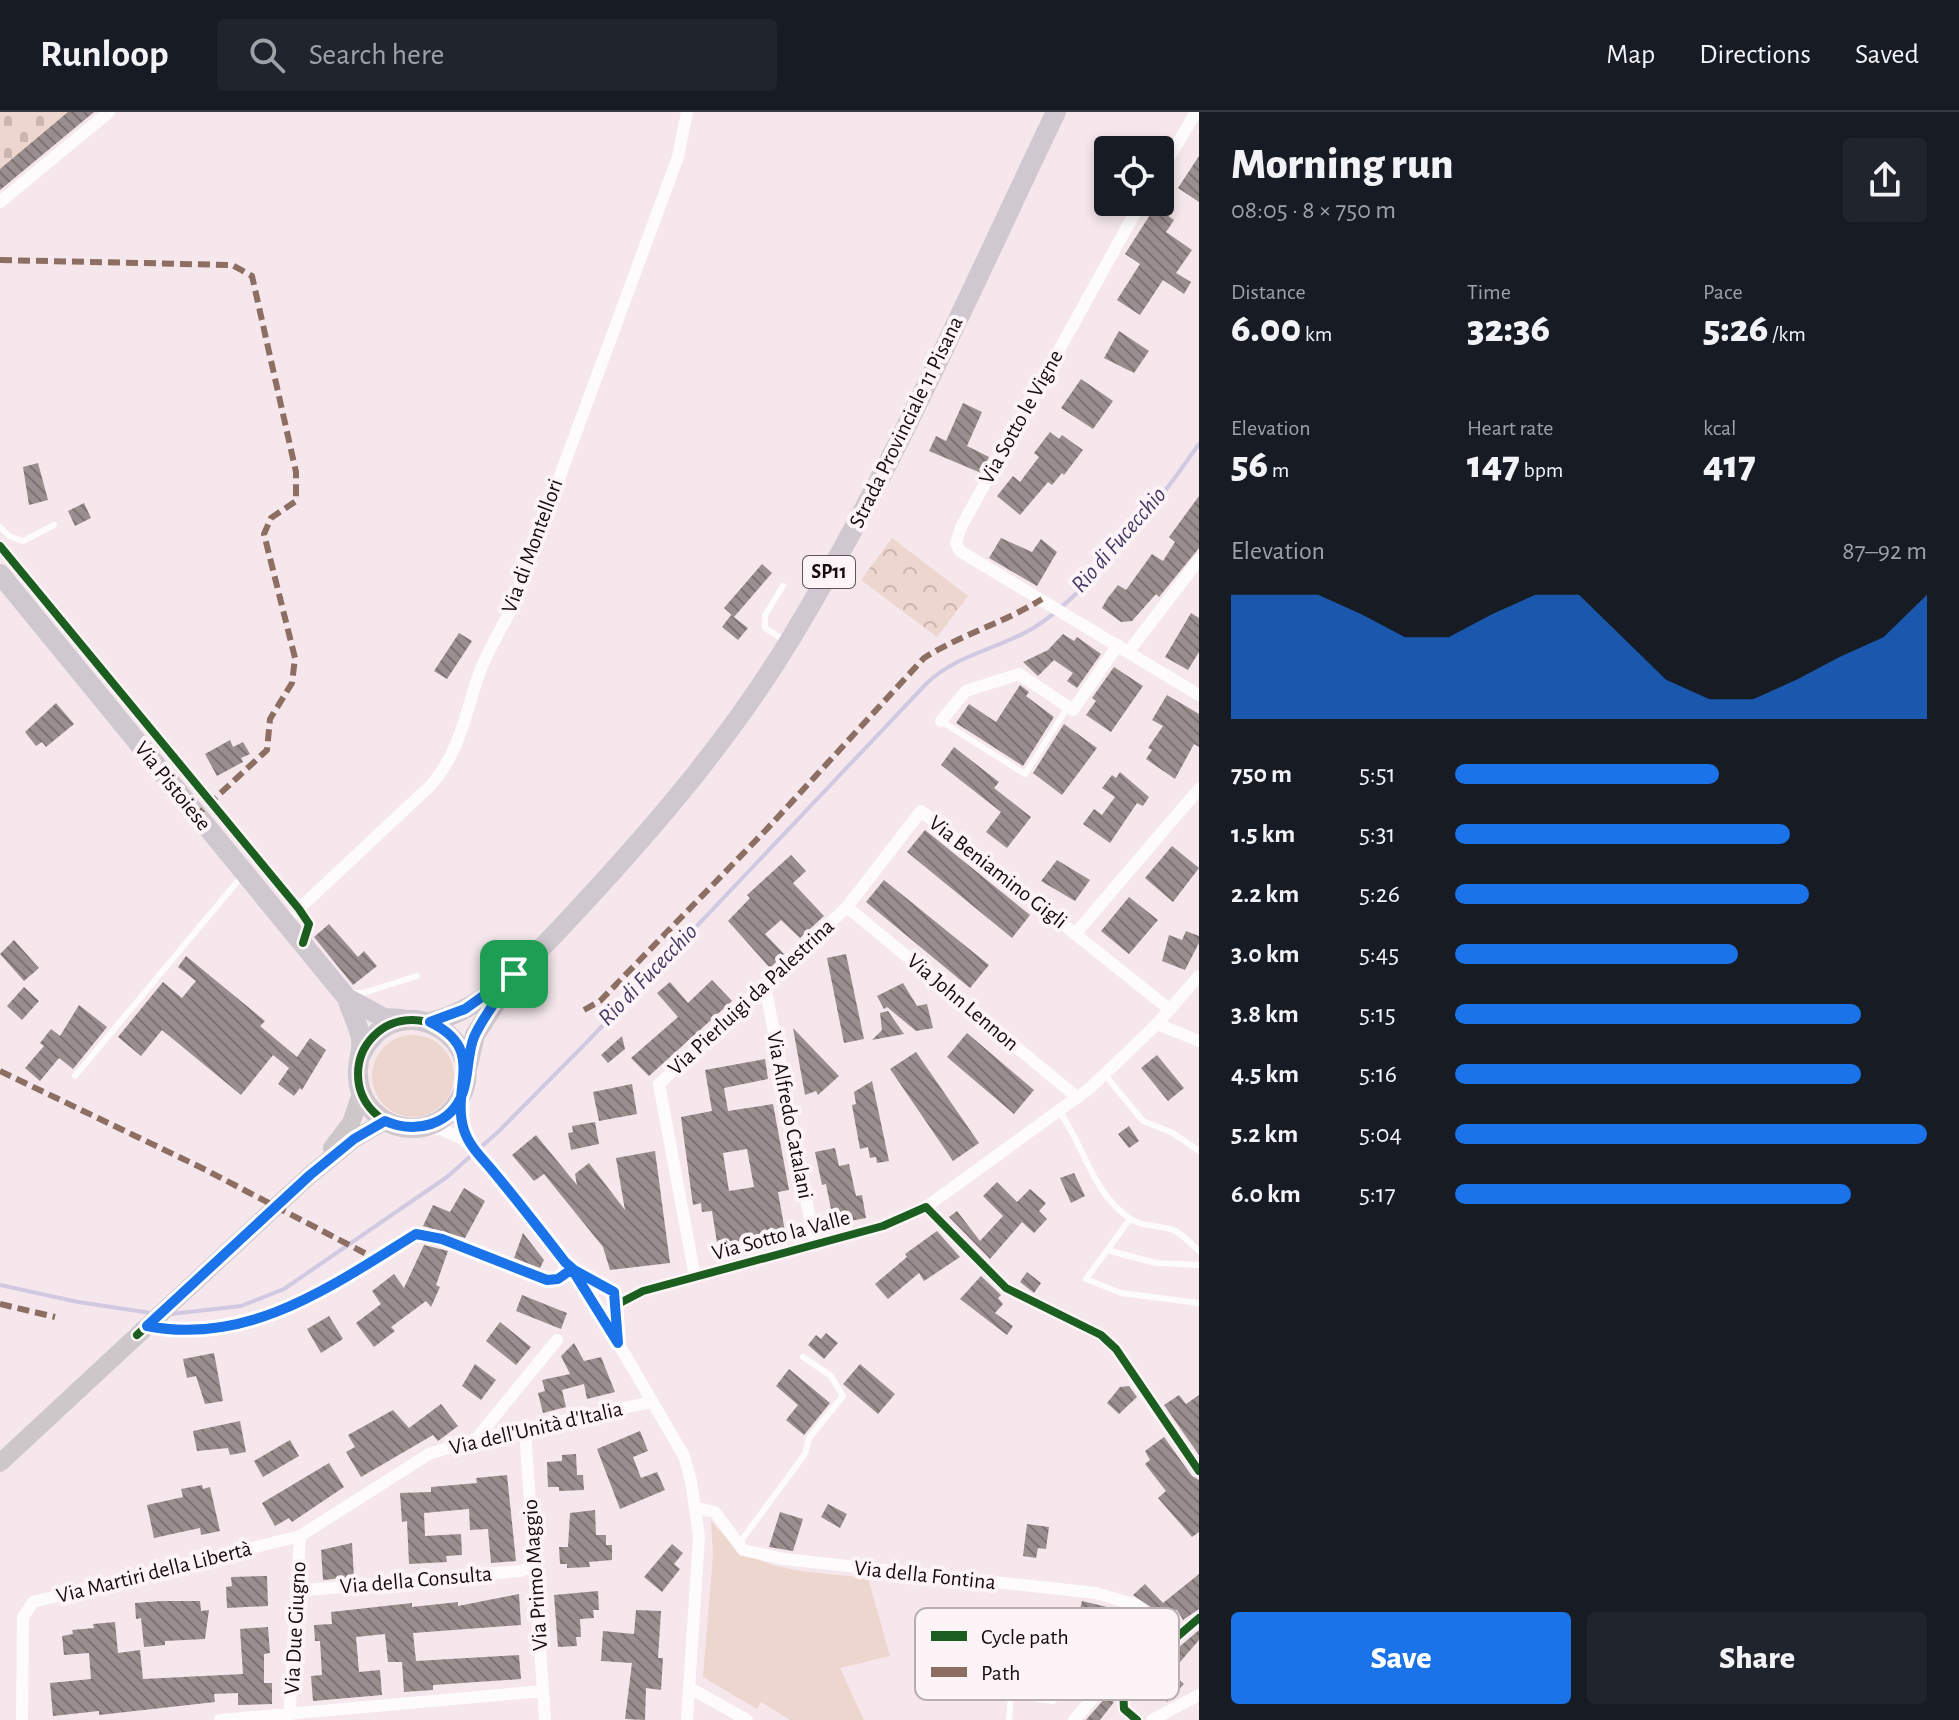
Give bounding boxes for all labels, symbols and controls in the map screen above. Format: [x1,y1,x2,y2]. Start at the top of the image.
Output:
search box [217,19,777,91]
icon: search [245,33,289,77]
text: Runloop [40,36,169,74]
text: Search here [309,40,444,70]
text: Map [1606,41,1655,69]
text: Directions [1699,41,1811,69]
text: Saved [1855,41,1919,69]
map controls [1094,136,1174,216]
button: locate [1094,136,1174,216]
button: share [1843,138,1927,222]
text: Morning run [1231,143,1454,187]
text: 08:05 · 8 × 750 m [1231,197,1396,223]
text: Distance [1231,281,1306,303]
text: Time [1467,281,1511,303]
text: Pace [1703,281,1743,303]
text: 6.00 [1231,309,1301,349]
text: 32:36 [1467,309,1550,349]
text: 5:26 [1703,309,1768,349]
street label: Strada Provinciale 11 Pisana [845,313,967,531]
text: km [1301,323,1332,345]
text: /km [1768,323,1806,345]
street label: Via Sotto le Vigne [975,346,1067,488]
text: Elevation [1231,417,1311,439]
text: Heart rate [1467,417,1553,439]
text: kcal [1703,417,1737,439]
text: 56 [1231,445,1268,485]
text: 147 [1467,445,1520,485]
text: 417 [1703,445,1756,485]
text: m [1268,459,1289,481]
text: bpm [1520,459,1563,481]
street label: Via di Montellori [497,476,567,616]
water label: Rio di Fucecchio [1067,483,1171,597]
text: Elevation [1231,538,1325,564]
text: 87–92 m [1842,538,1927,564]
road number: SP11 [803,556,855,588]
street label: Via Pistoiese [131,737,215,835]
text: 750 m [1231,761,1292,787]
text: 5:51 [1359,761,1396,787]
street label: Via Beniamino Gigli [925,811,1071,933]
text: 1.5 km [1231,821,1295,847]
text: 5:31 [1359,821,1395,847]
text: 2.2 km [1231,881,1299,907]
text: 5:26 [1359,881,1400,907]
street label: Via Pierluigi da Palestrina [664,915,838,1079]
water label: Rio di Fucecchio [594,919,702,1030]
pin [480,940,548,1008]
text: 3.0 km [1231,941,1299,967]
text: 5:45 [1359,941,1399,967]
street label: Via John Lennon [903,949,1023,1055]
icon: arrive [492,952,536,996]
text: 3.8 km [1231,1001,1299,1027]
text: 5:15 [1359,1001,1396,1027]
street label: Via Alfredo Catalani [763,1029,817,1201]
text: 4.5 km [1231,1061,1299,1087]
text: 5:16 [1359,1061,1397,1087]
text: 5.2 km [1231,1121,1298,1147]
text: 5:04 [1359,1121,1402,1147]
text: 6.0 km [1231,1181,1301,1207]
text: 5:17 [1359,1181,1396,1207]
street label: Via Sotto la Valle [710,1206,852,1264]
street label: Via dell'Unità d'Italia [447,1397,625,1459]
street label: Via Primo Maggio [519,1498,551,1652]
street label: Via Martiri della Libertà [54,1537,254,1607]
street label: Via della Fontina [853,1557,997,1593]
street label: Via Due Giugno [281,1561,309,1695]
street label: Via della Consulta [339,1562,493,1598]
legend [915,1608,1179,1700]
button: Save [1231,1612,1571,1704]
button: Share [1587,1612,1927,1704]
text: Cycle path [981,1626,1069,1648]
text: Path [981,1662,1021,1684]

